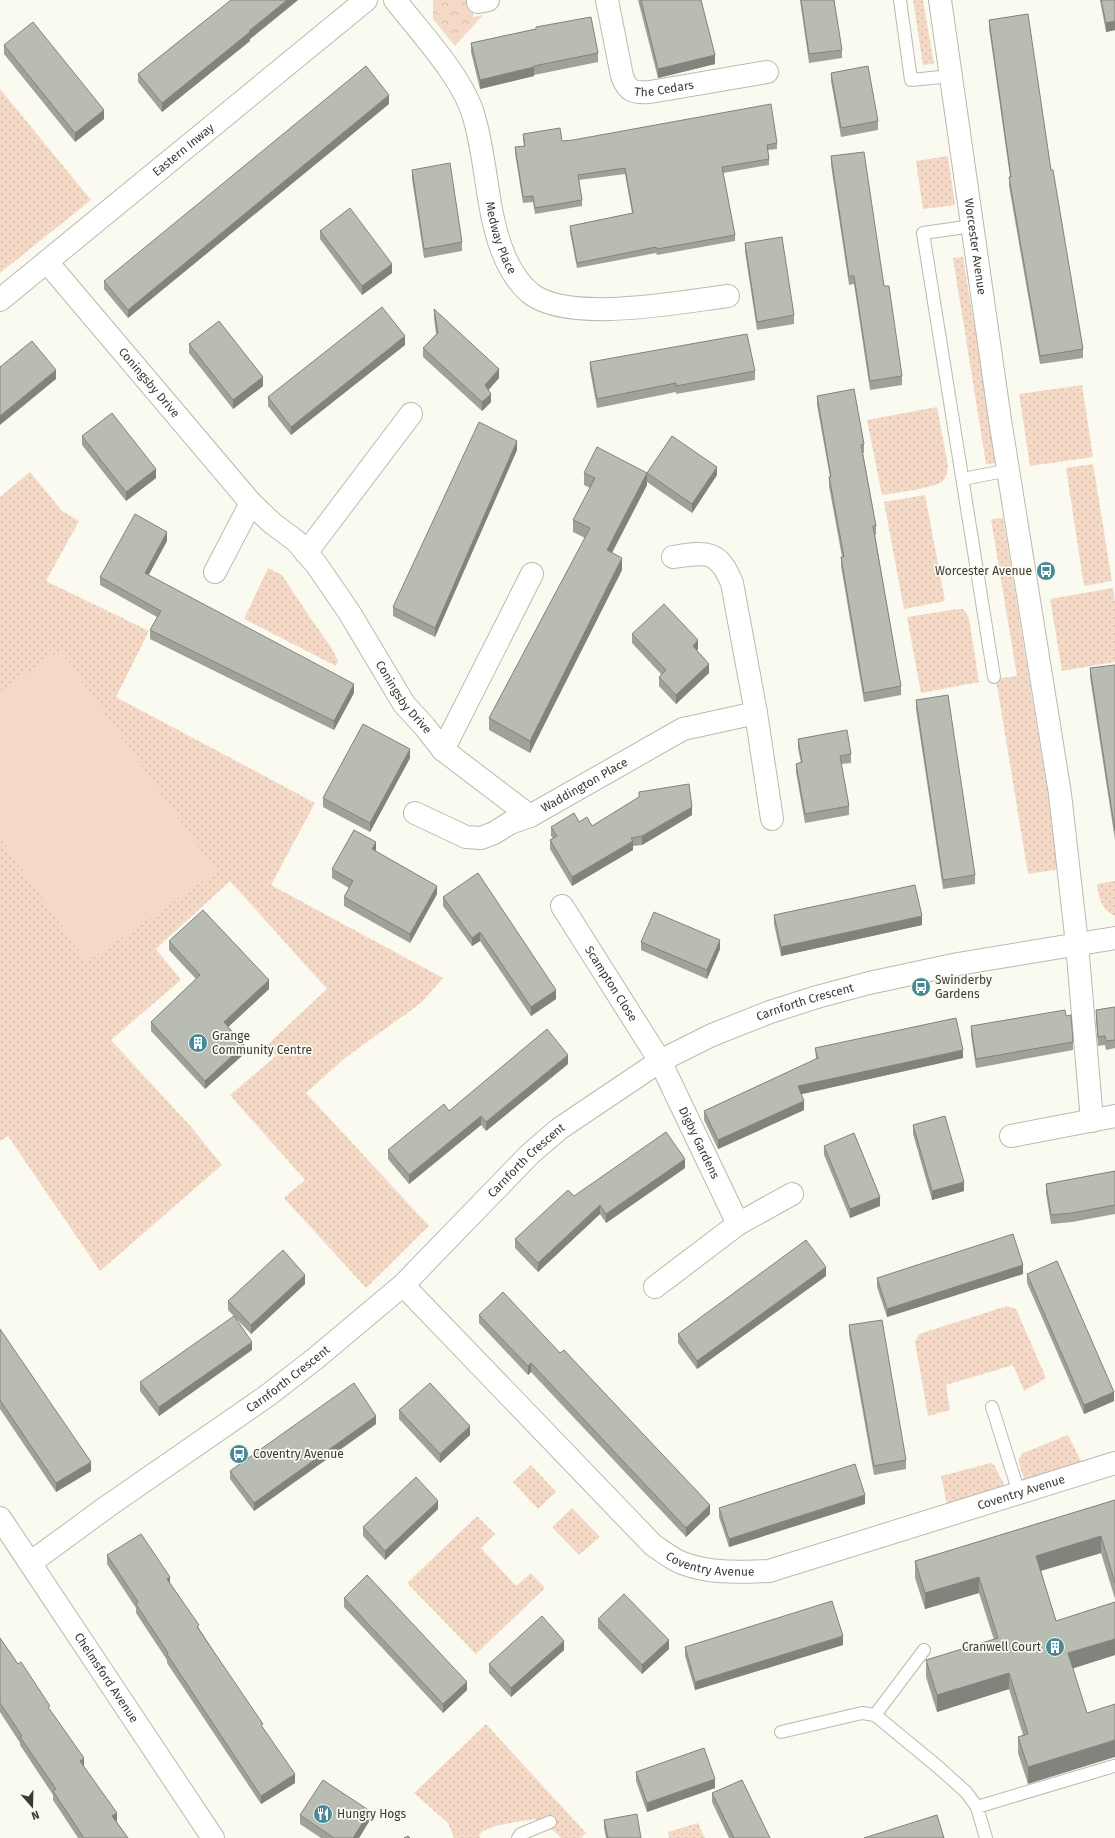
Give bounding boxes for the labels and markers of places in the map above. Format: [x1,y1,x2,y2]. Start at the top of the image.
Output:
bus stop icon: Worcester Avenue [1035,560,1057,582]
place label: Worcester Avenue [935,564,1032,578]
place label: Swinderby Gardens [935,973,992,1001]
bus stop icon: Swinderby Gardens [910,976,932,998]
place label: Grange Community Centre [212,1029,312,1057]
building icon: Grange Community Centre [187,1032,209,1054]
bus stop icon: Coventry Avenue [228,1443,250,1465]
place label: Coventry Avenue [253,1447,344,1461]
building icon: Cranwell Court [1044,1636,1066,1658]
place label: Cranwell Court [962,1640,1042,1654]
restaurant icon: Hungry Hogs [312,1803,334,1825]
place label: Hungry Hogs [337,1807,406,1821]

